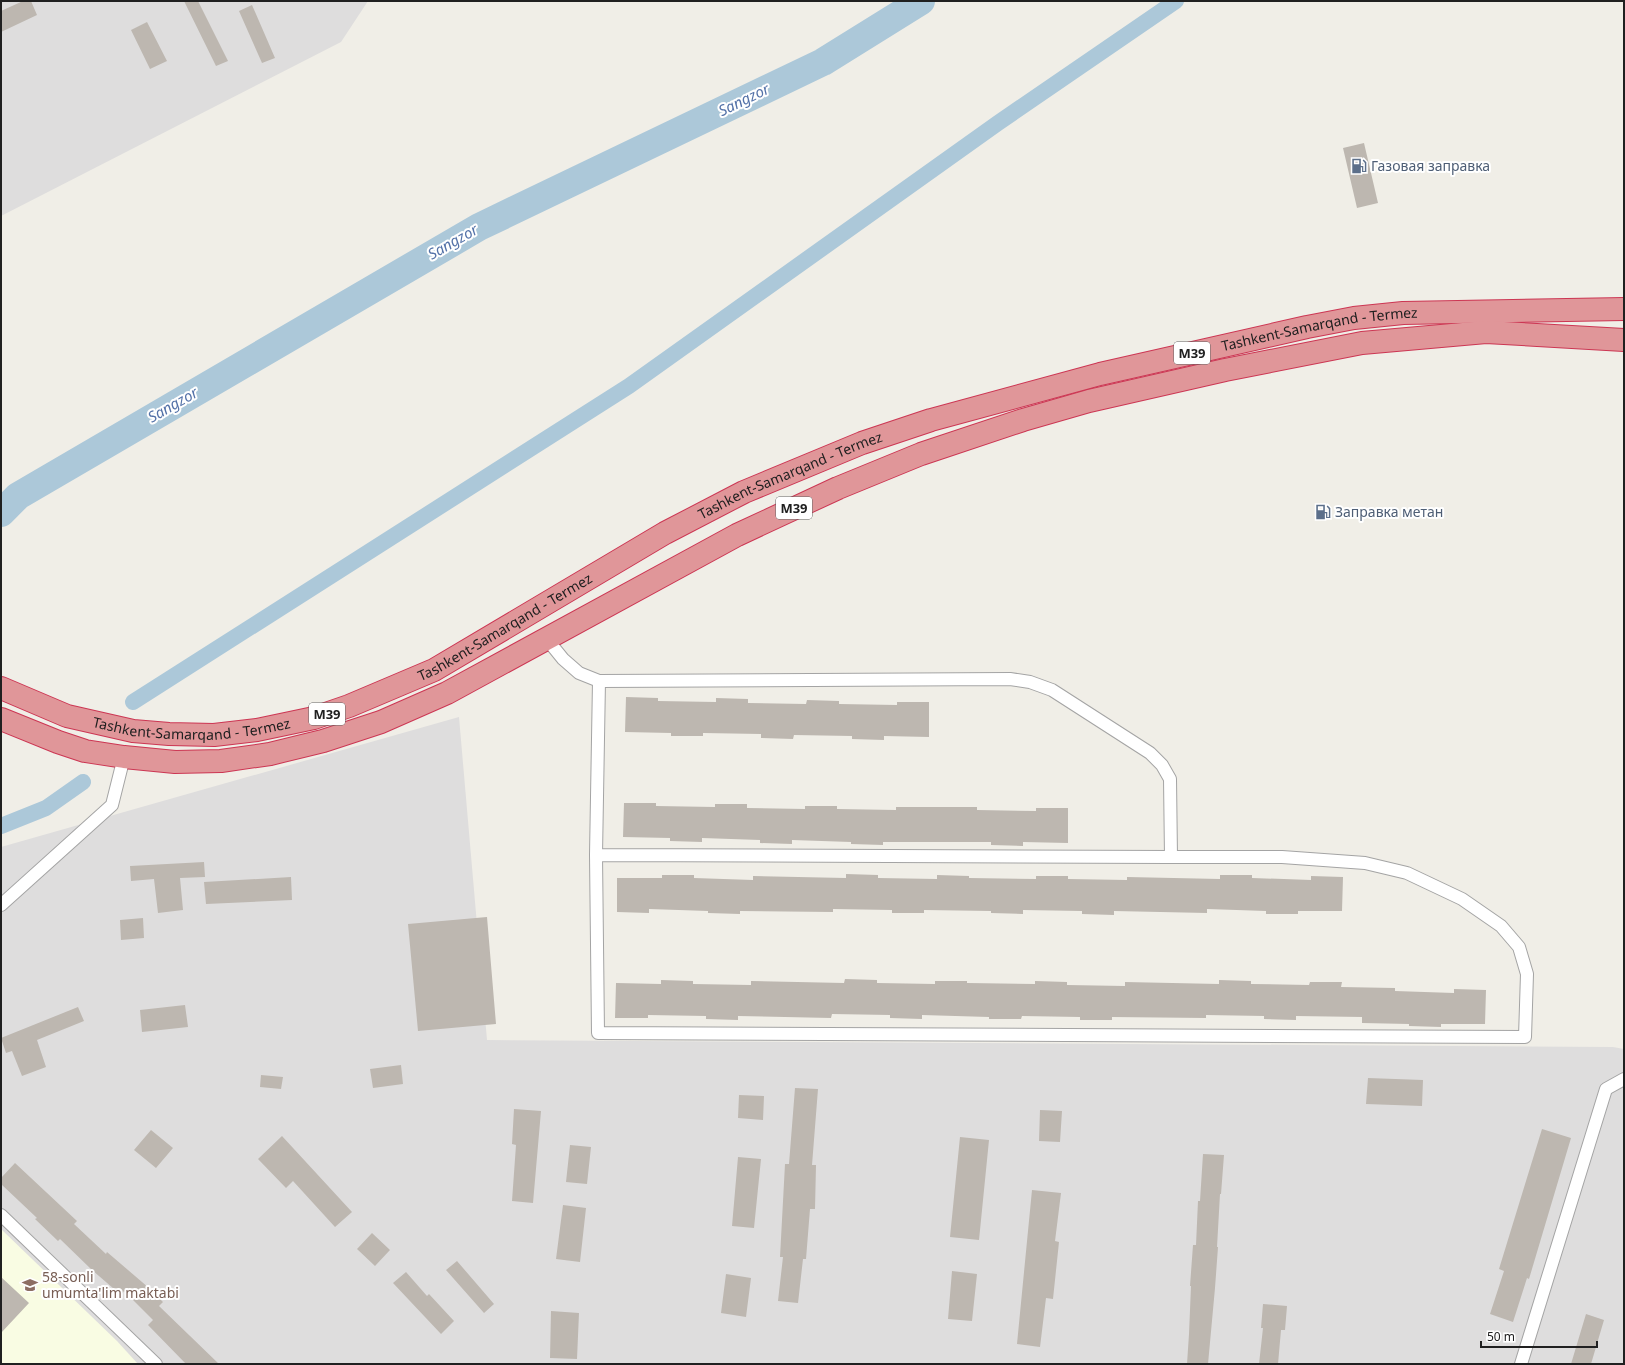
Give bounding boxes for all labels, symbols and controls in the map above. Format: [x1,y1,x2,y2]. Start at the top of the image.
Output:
water label: Sangzor [715,78,773,120]
place label: Газовая заправка [1371,156,1490,175]
fuel station icon: Газовая заправка [1350,157,1368,175]
water label: Sangzor [424,218,482,263]
street label: Tashkent-Samarqand - Termez [1220,303,1418,355]
road number: M39 [1174,342,1210,364]
water label: Sangzor [144,381,202,426]
street label: Tashkent-Samarqand - Termez [695,427,885,523]
road number: M39 [776,497,812,519]
place label: Заправка метан [1335,502,1443,521]
fuel station icon: Заправка метан [1314,503,1332,521]
street label: Tashkent-Samarqand - Termez [415,568,596,685]
road number: M39 [309,703,345,725]
street label: Tashkent-Samarqand - Termez [91,712,292,744]
place label: 58-sonli umumta'lim maktabi [42,1267,179,1302]
school or university icon: 58-sonli umumta'lim maktabi [21,1276,39,1294]
scale bar [1481,1323,1597,1349]
text: 50 m [1487,1328,1515,1345]

